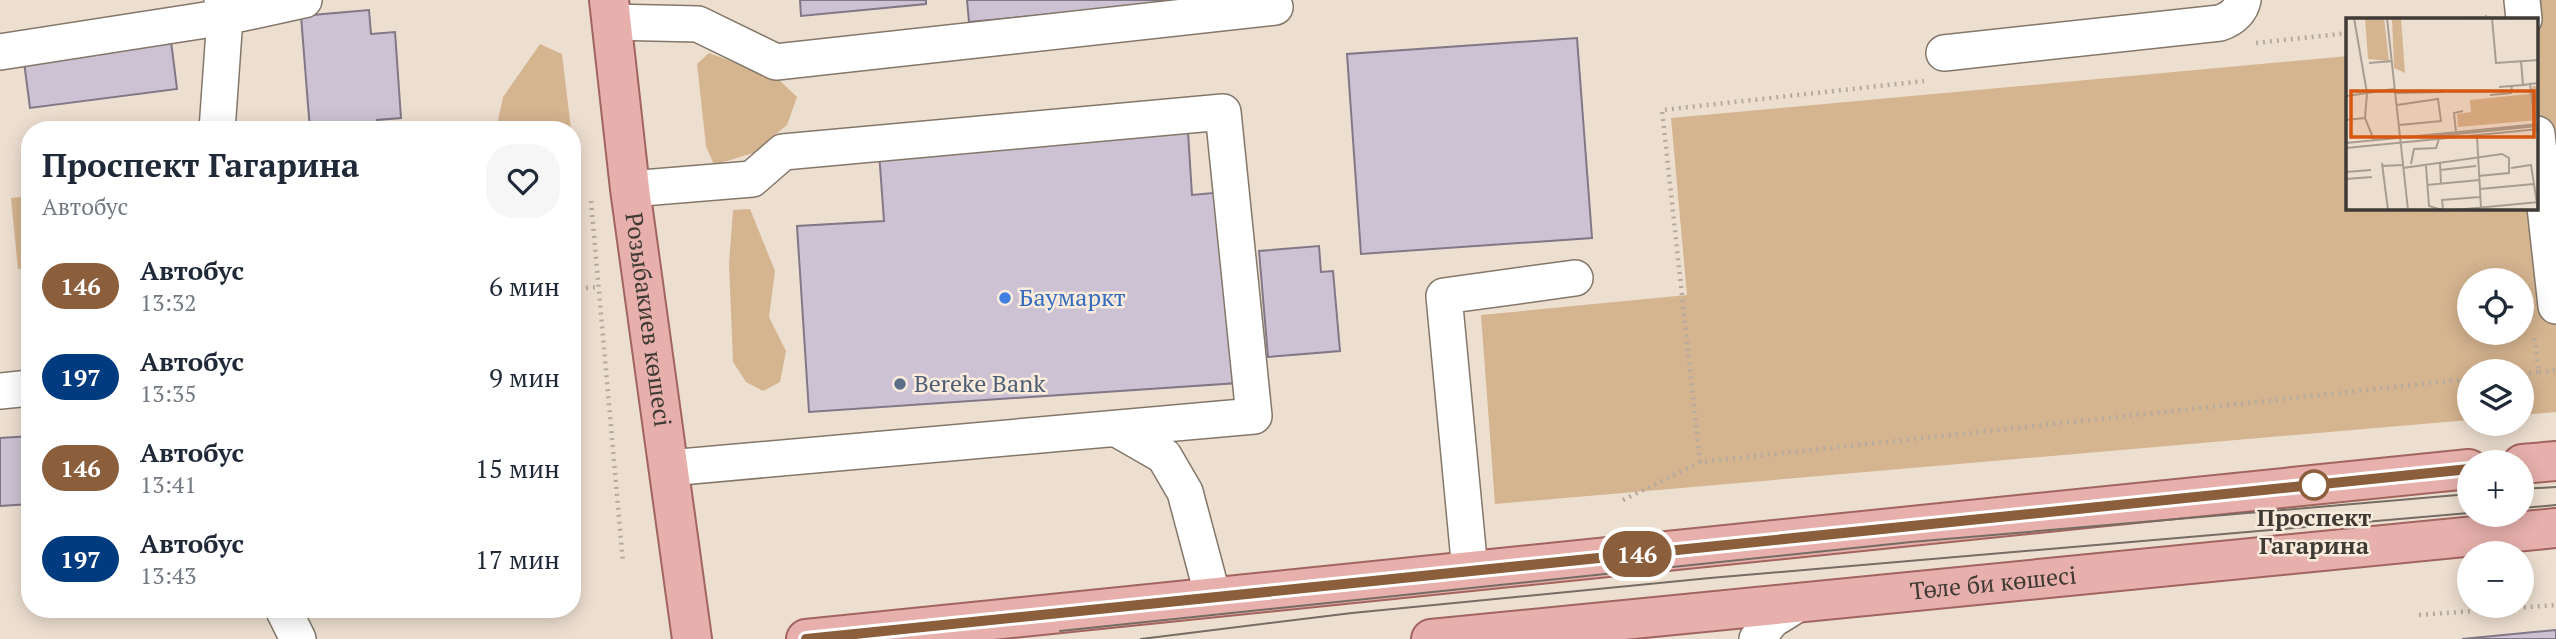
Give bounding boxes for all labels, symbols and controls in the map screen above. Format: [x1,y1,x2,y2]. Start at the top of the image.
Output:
inset map [2346,18,2538,210]
text: Проспект Гагарина [42,143,359,186]
button: heart [486,144,560,218]
text: Автобус [42,191,128,222]
street label: Розыбакиев көшесі [618,210,680,429]
text: Автобус [140,253,244,287]
map controls [2457,268,2534,618]
button: locate [2457,268,2534,345]
text: 6 мин [489,269,560,303]
text: 146 [60,270,101,302]
place label: Баумаркт [1019,281,1126,313]
text: 13:32 [140,287,197,318]
marker: Баумаркт [997,290,1013,306]
text: Автобус [140,344,244,378]
button: layers [2457,359,2534,436]
text: 9 мин [489,360,560,394]
text: 197 [60,361,101,393]
place label: Bereke Bank [914,367,1046,399]
marker: Bereke Bank [892,376,908,392]
text: 13:35 [140,378,197,409]
text: Автобус [140,435,244,469]
button: + [2457,450,2534,527]
text: 15 мин [475,451,560,485]
text: 146 [60,452,101,484]
text: 13:41 [140,469,197,500]
marker: Проспект Гагарина [2299,470,2329,500]
place label: Проспект Гагарина [2257,501,2371,561]
text: Автобус [140,526,244,560]
line badge: 146 [1597,531,1677,577]
text: 146 [1617,538,1657,570]
button: − [2457,541,2534,618]
text: 17 мин [475,542,560,576]
text: 197 [60,543,101,575]
street label: Төле би көшесі [1909,558,2078,607]
text: 13:43 [140,560,197,591]

